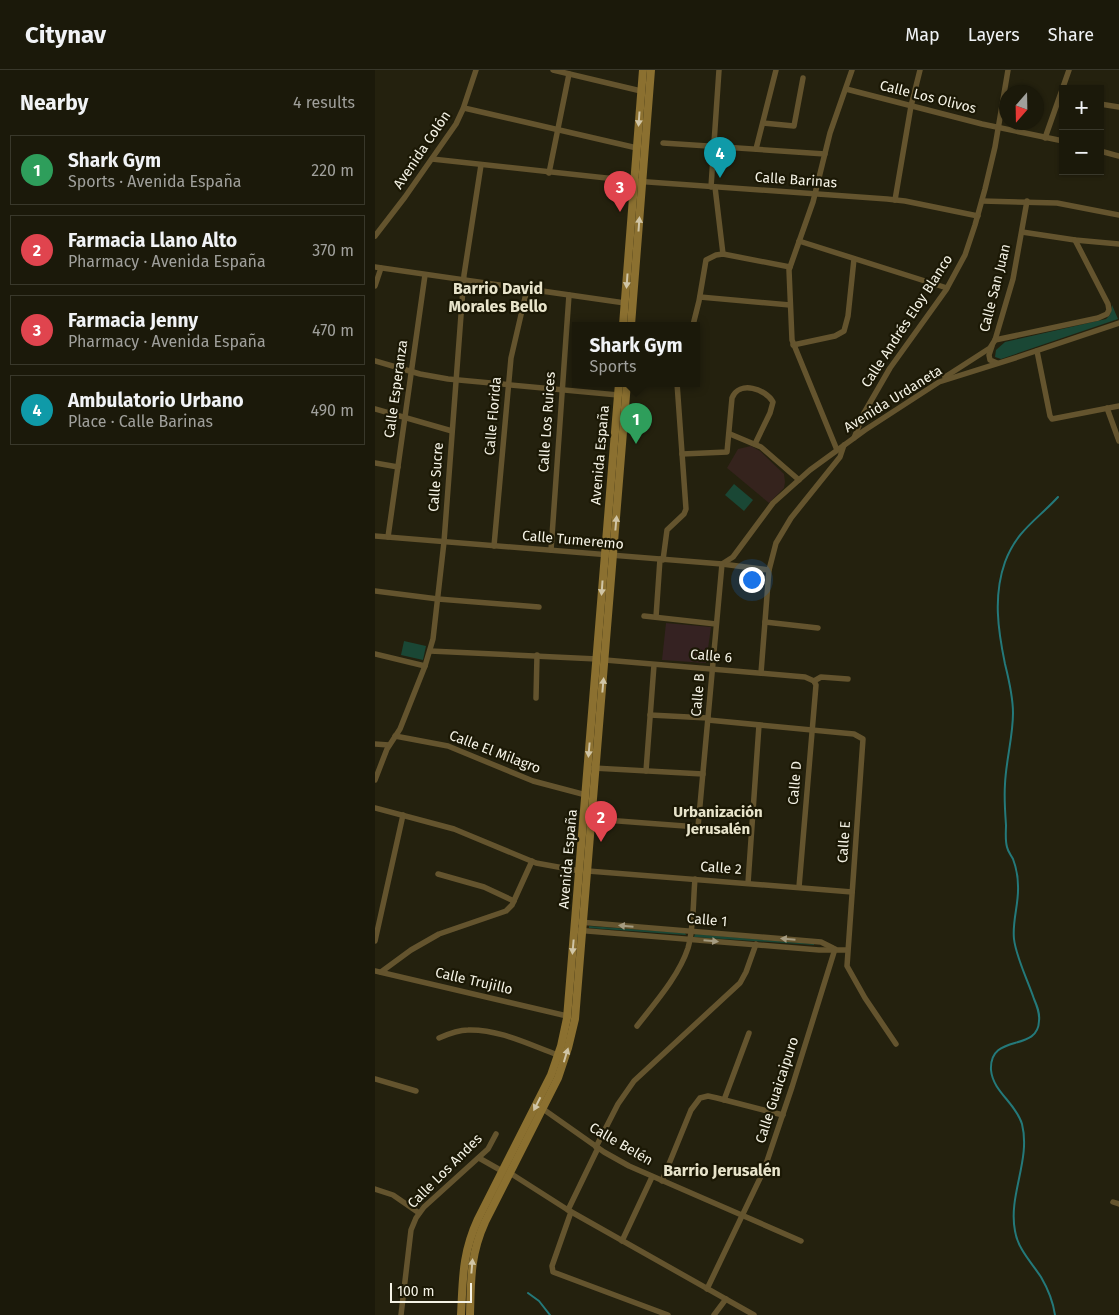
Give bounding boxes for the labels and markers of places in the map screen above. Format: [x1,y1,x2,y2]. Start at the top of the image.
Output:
pin: 4 [704,137,736,178]
pin: 3 [604,171,636,212]
pin: 1 [620,403,652,444]
pin: 2 [585,801,617,842]

